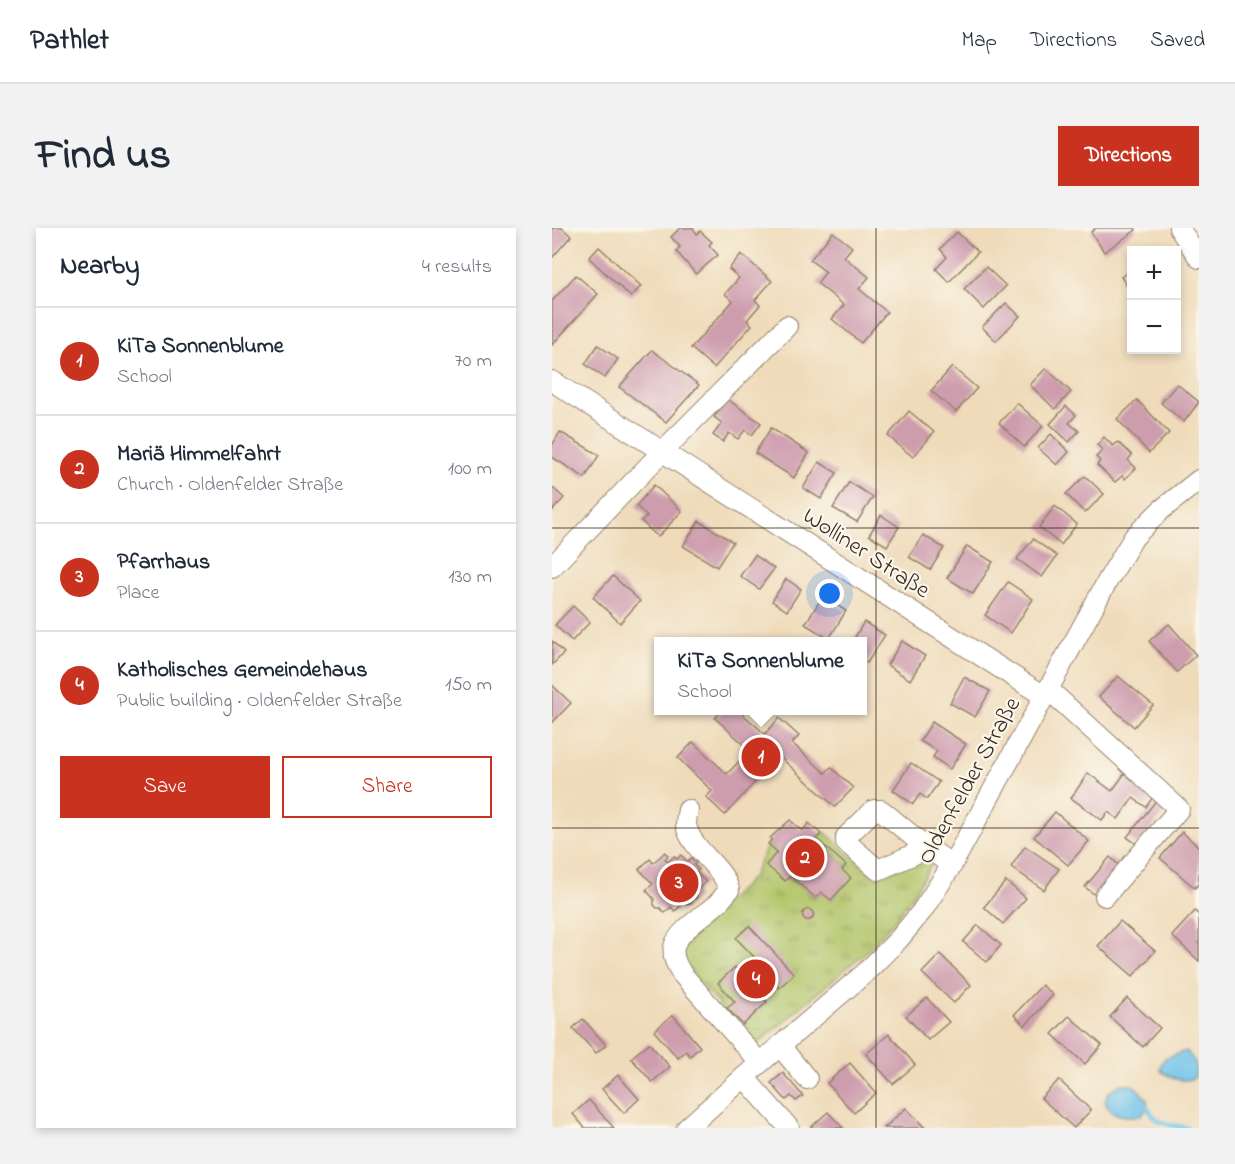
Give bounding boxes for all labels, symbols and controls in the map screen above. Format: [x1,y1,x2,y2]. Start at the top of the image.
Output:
text: Pathlet [30,21,109,62]
text: Map [961,26,997,56]
text: Directions [1030,26,1117,56]
text: Saved [1150,26,1205,56]
text: Find us [36,126,171,187]
button: Directions [1058,126,1199,186]
map controls [1127,246,1181,354]
button: + [1127,246,1181,300]
text: Nearby [60,248,139,286]
text: 4 results [422,253,492,282]
button: − [1127,300,1181,354]
text: KiTa Sonnenblume [117,331,284,363]
text: 1 [76,347,83,376]
text: 70 m [455,347,492,376]
text: School [117,363,172,392]
text: Mariä Himmelfahrt [117,439,281,471]
text: 2 [75,455,84,484]
text: 100 m [448,455,492,484]
text: Church · Oldenfelder Straße [117,471,343,500]
street label: Wolliner Straße [795,500,937,609]
text: Pfarrhaus [117,547,210,579]
text: 3 [75,563,84,592]
text: 130 m [448,563,492,592]
text: Place [117,579,159,608]
your location [815,579,844,608]
popup [654,637,867,715]
text: KiTa Sonnenblume [677,646,844,678]
text: Katholisches Gemeindehaus [117,655,367,687]
text: 4 [75,671,84,700]
text: 150 m [445,671,492,700]
text: School [677,678,732,707]
text: Public building · Oldenfelder Straße [117,687,402,716]
street label: Oldenfelder Straße [910,691,1031,871]
pin: 1 [742,734,780,780]
button: Save [60,756,270,818]
button: Share [282,756,492,818]
pin: 2 [786,836,824,880]
pin: 3 [660,860,698,906]
pin: 4 [736,956,776,1002]

